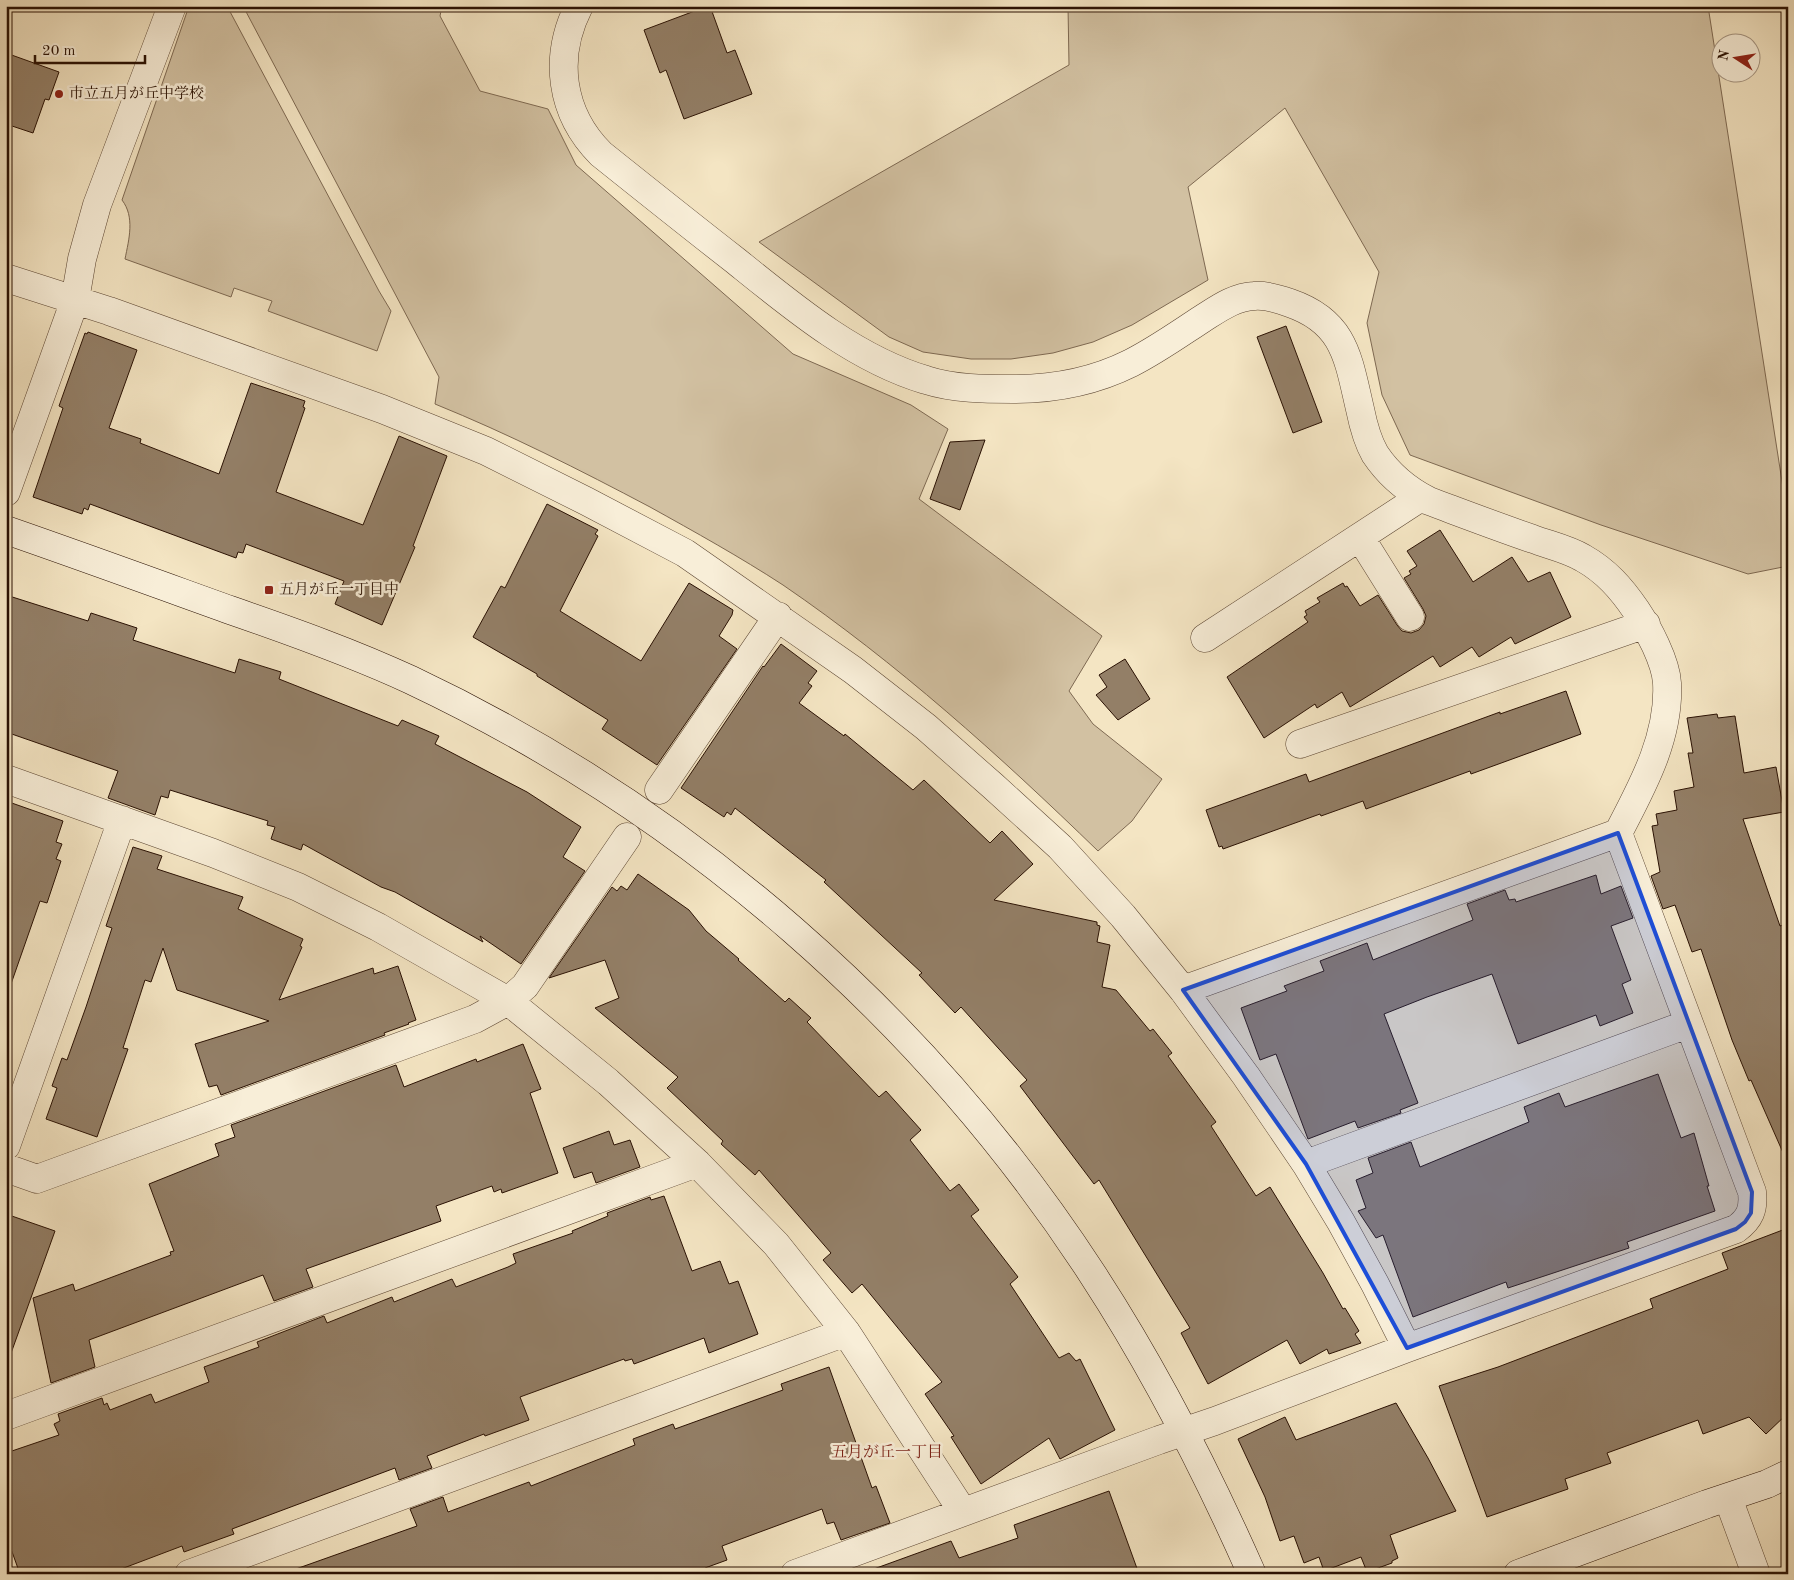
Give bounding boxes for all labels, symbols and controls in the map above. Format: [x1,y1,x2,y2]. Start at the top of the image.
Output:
scale bar [35,32,145,64]
north arrow [1712,32,1762,82]
text: 20 m [42,44,76,59]
text: N [1716,49,1732,62]
place label: 市立五月が丘中学校 [69,85,204,102]
marker: 市立五月が丘中学校 [53,88,65,100]
place label: 五月が丘一丁目中 [279,581,399,598]
marker: 五月が丘一丁目中 [263,584,275,596]
district label: 五月が丘一丁目 [831,1443,943,1461]

